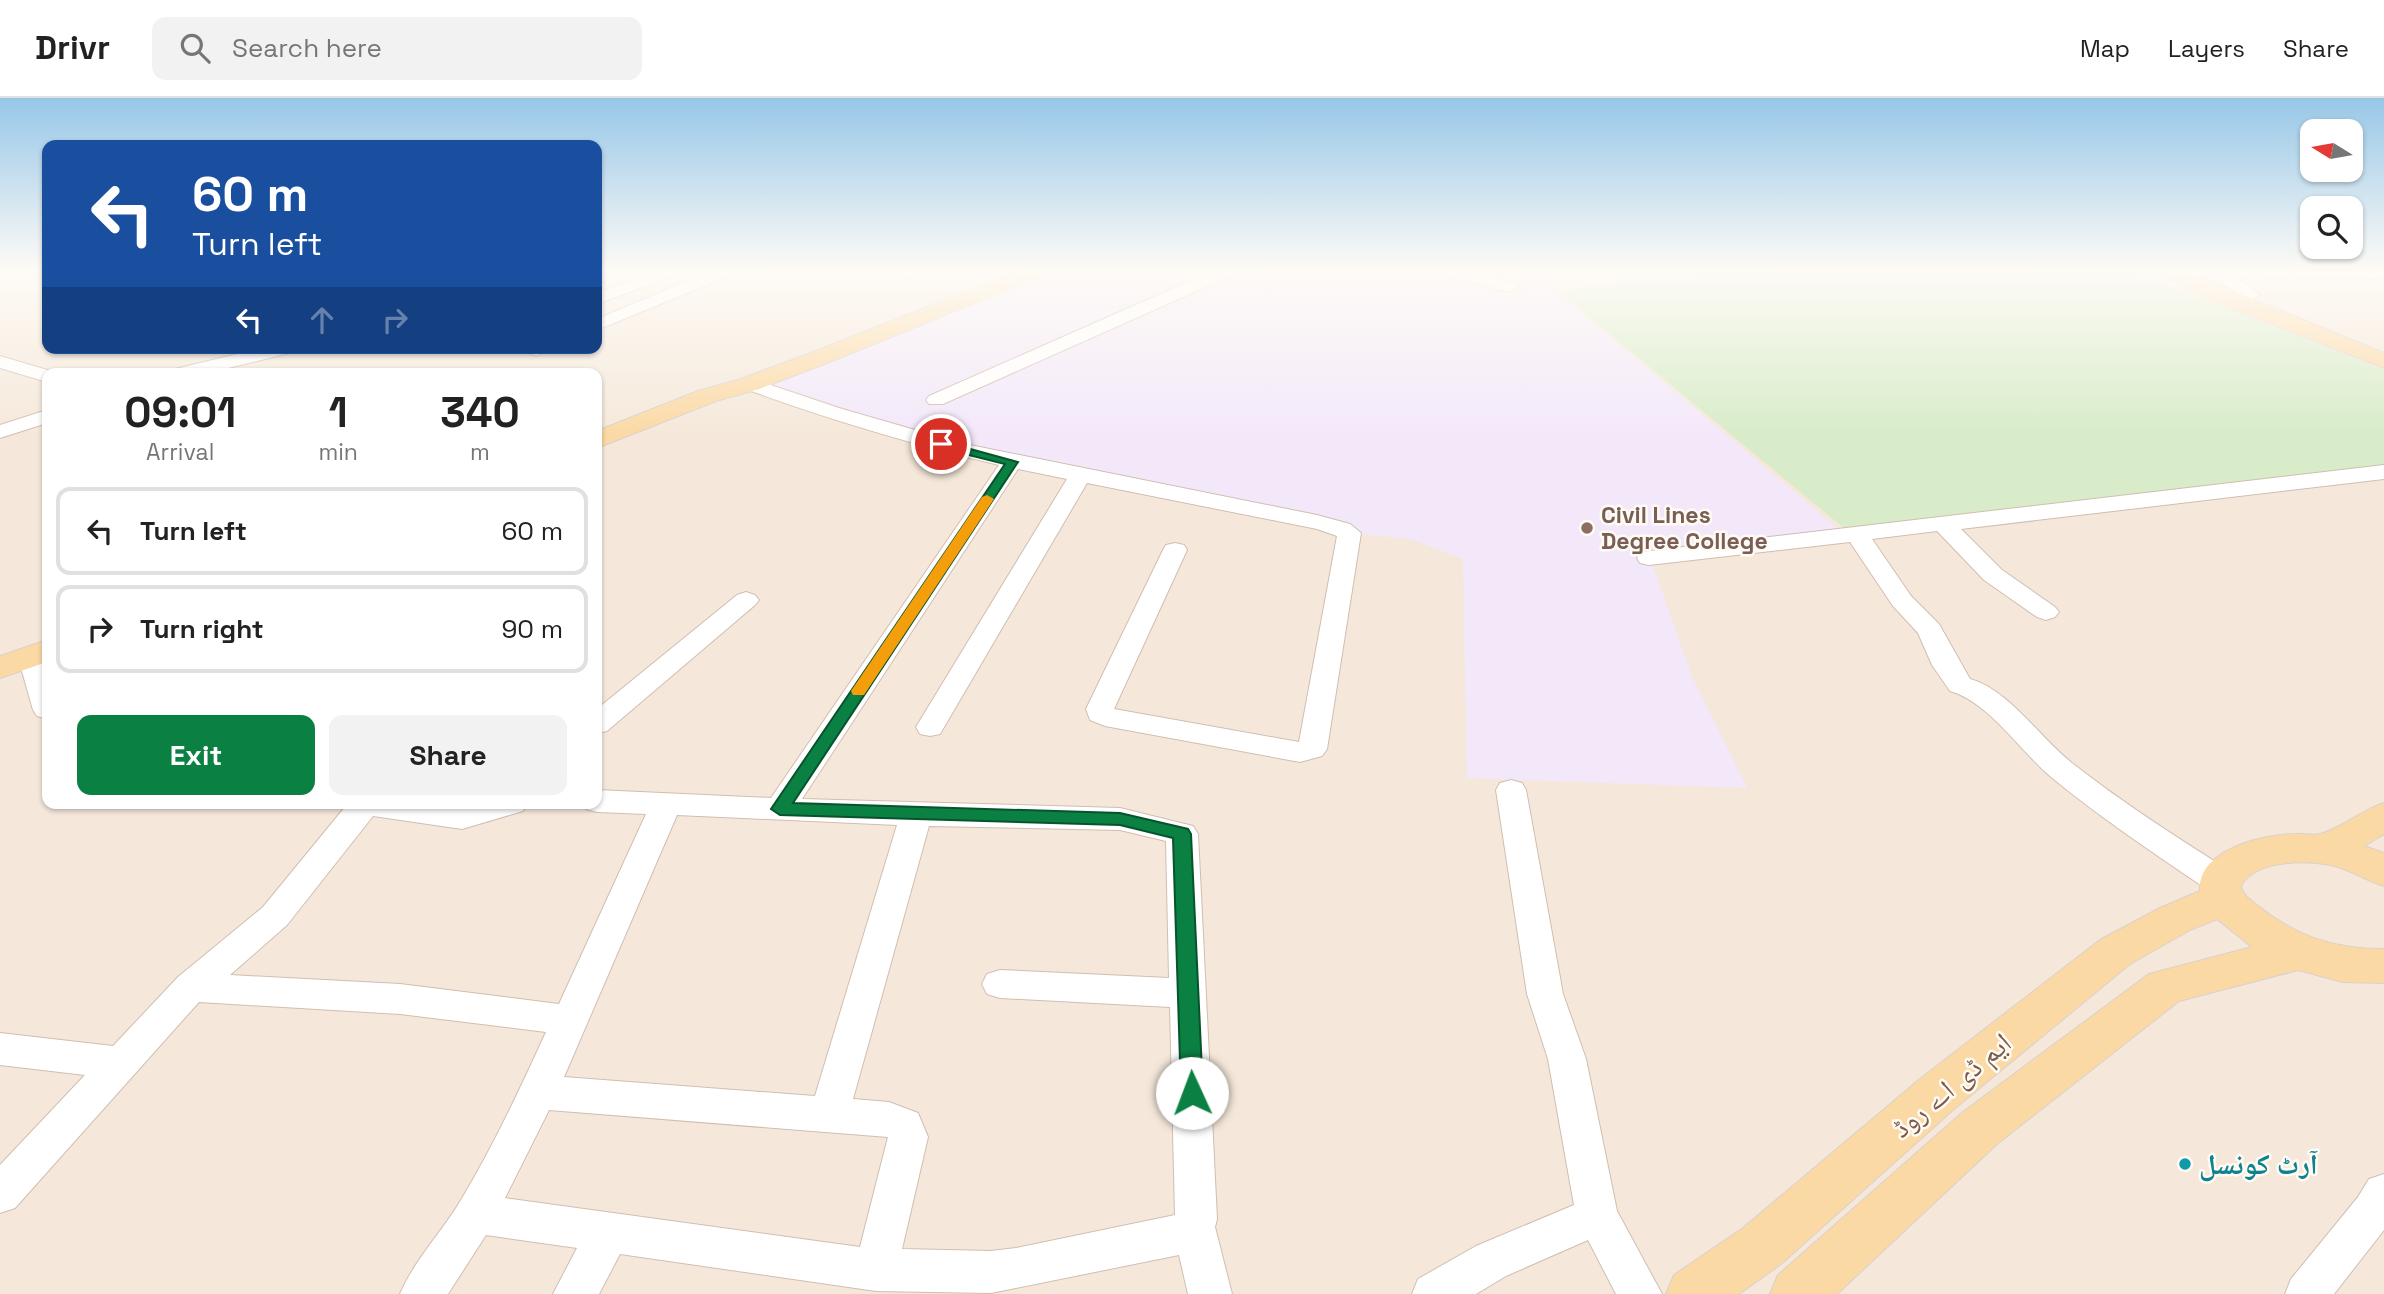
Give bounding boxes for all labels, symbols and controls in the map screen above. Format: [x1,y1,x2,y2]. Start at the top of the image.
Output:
search box [152,17,642,80]
text: Drivr [35,27,110,69]
icon: search [176,29,214,67]
text: Search here [232,31,382,65]
text: Map [2080,33,2130,64]
text: Layers [2168,33,2245,64]
text: Share [2283,33,2349,64]
north arrow [2300,119,2362,182]
map controls [2300,119,2363,259]
text: 60 m [192,163,308,225]
icon: left [77,168,168,259]
button: search [2300,196,2363,259]
text: Turn left [192,224,322,264]
icon: left [230,301,268,339]
icon: ahead [303,301,341,339]
icon: right [376,301,414,339]
text: 09:01 [124,386,236,439]
text: 1 [329,386,348,439]
text: 340 [440,386,520,439]
pin [911,414,971,474]
icon: arrive [922,425,960,463]
text: Arrival [146,437,214,467]
text: min [318,437,358,467]
text: m [470,437,490,467]
place label: Civil Lines Degree College [1601,500,1768,556]
icon: left [81,512,119,550]
text: Turn left [140,514,247,548]
text: 60 m [501,514,563,548]
marker: Civil Lines Degree College [1579,520,1595,536]
icon: right [81,610,119,648]
text: Turn right [140,612,264,646]
text: 90 m [501,612,563,646]
button: Exit [77,715,315,795]
button: Share [329,715,567,795]
street label: ایم ڈی اے روڈ [1884,1024,2019,1146]
position arrow [1155,1056,1229,1130]
place label: آرٹ کونسل [2199,1146,2318,1182]
marker: آرٹ کونسل [2177,1156,2193,1172]

